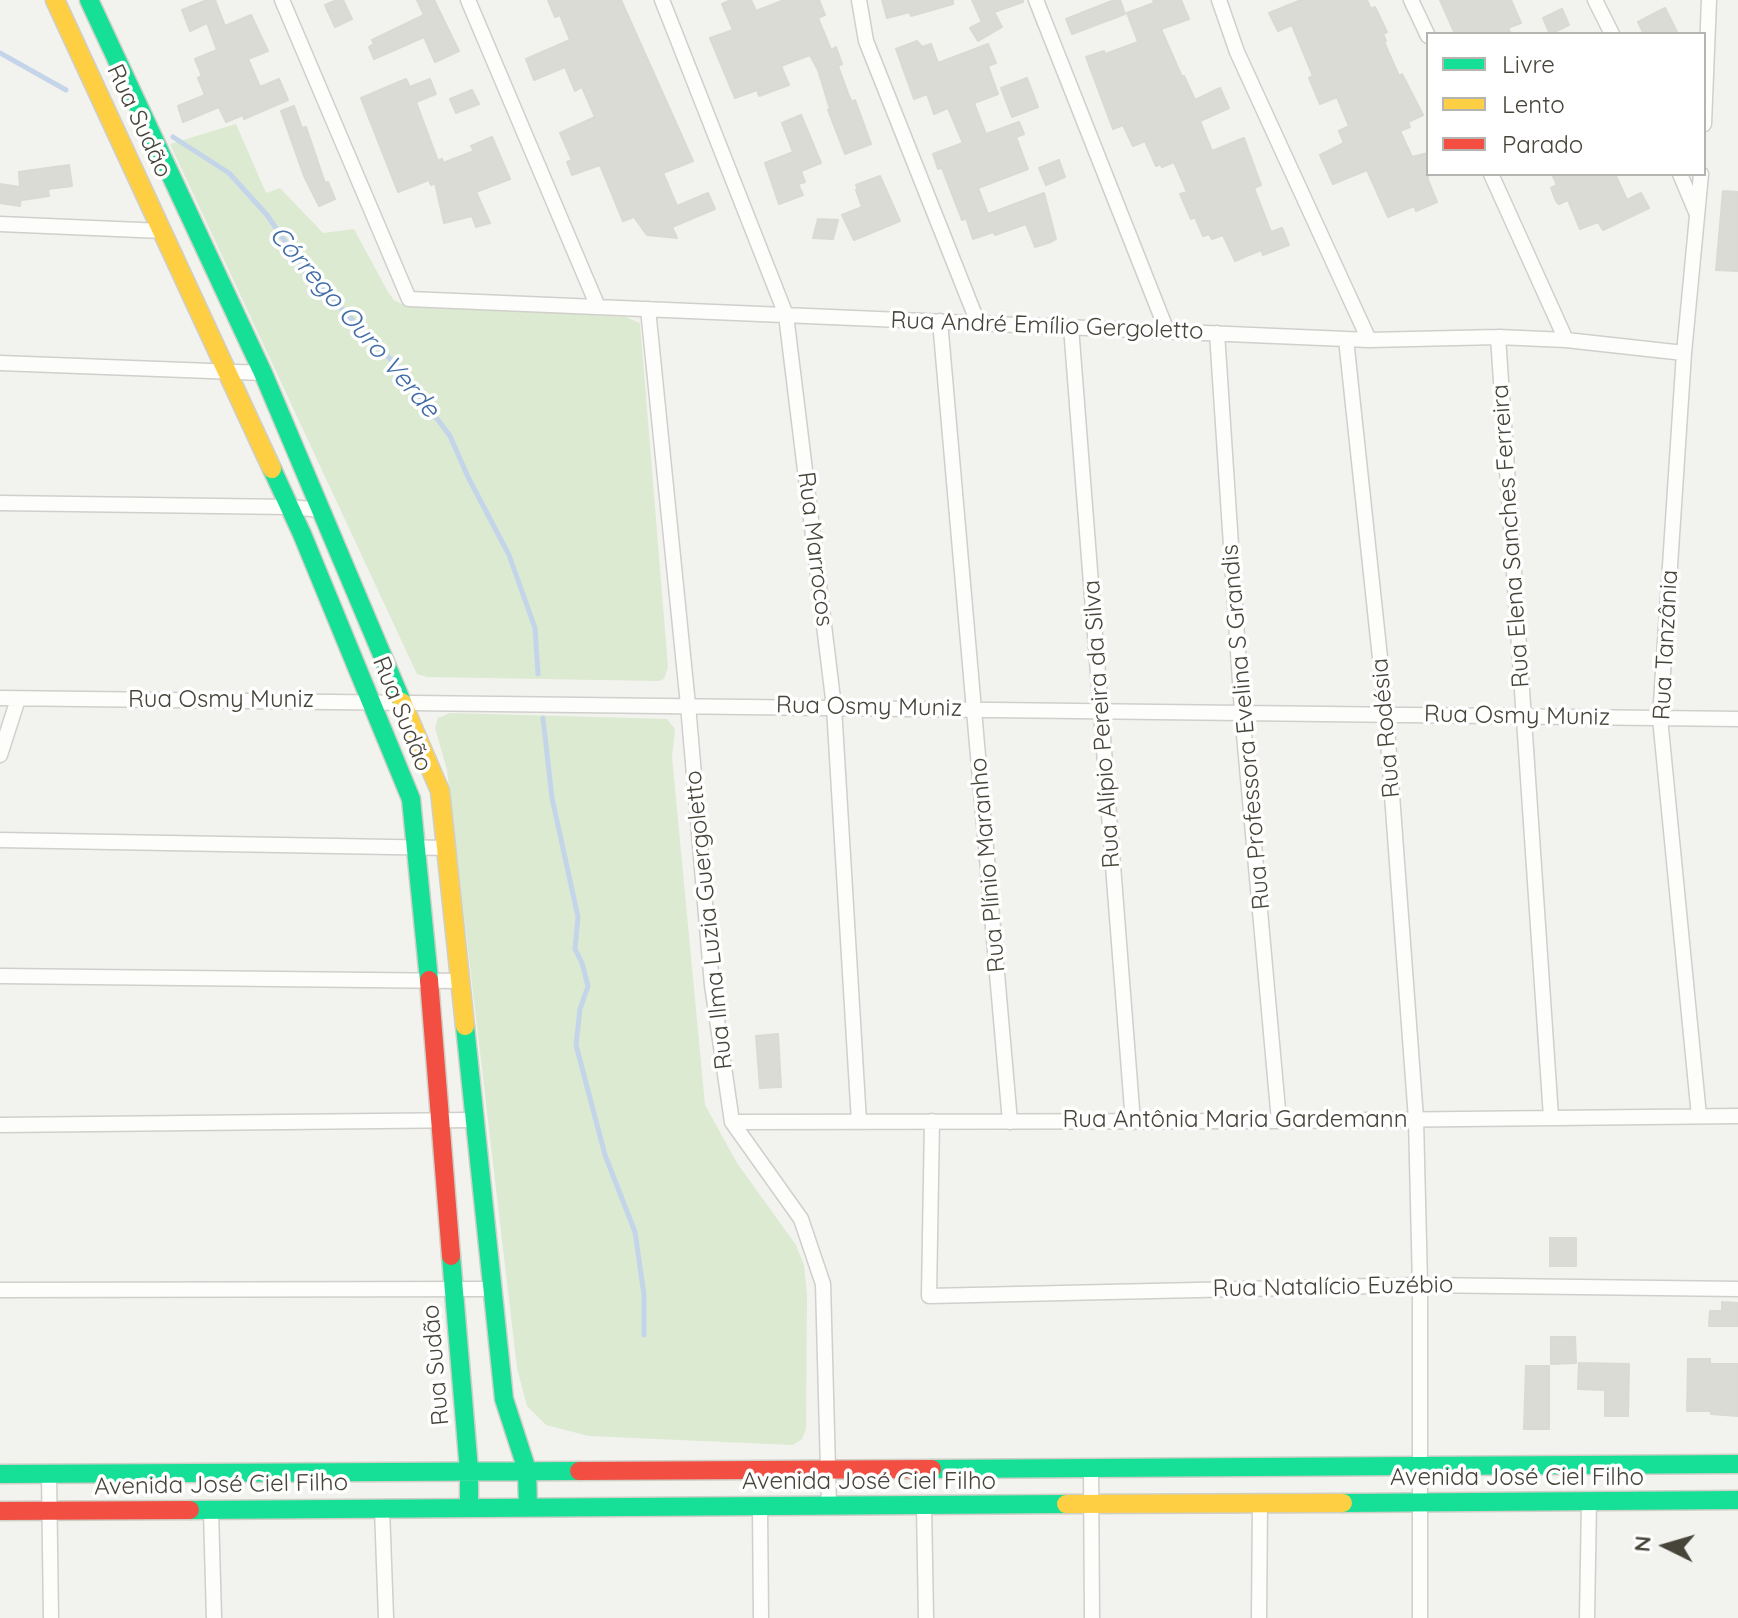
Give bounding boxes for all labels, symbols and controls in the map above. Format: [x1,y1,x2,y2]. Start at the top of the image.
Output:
legend [1426,32,1706,176]
text: Livre [1502,49,1555,79]
street label: Rua Sudão [100,60,178,182]
text: Lento [1502,89,1565,119]
text: Parado [1502,129,1583,159]
water label: Córrego Ouro Verde [262,220,446,424]
street label: Rua André Emílio Gergoletto [890,306,1204,346]
street label: Rua Elena Sanches Ferreira [1486,383,1536,689]
street label: Rua Marrocos [791,470,839,628]
street label: Rua Professora Evelina S Grandis [1216,543,1276,911]
street label: Rua Tanzânia [1648,569,1684,721]
street label: Rua Alípio Pereira da Silva [1078,579,1126,869]
street label: Rua Sudão [366,652,438,776]
street label: Rua Rodésia [1366,657,1406,799]
street label: Rua Osmy Muniz [128,686,314,714]
street label: Rua Osmy Muniz [776,691,962,723]
street label: Rua Osmy Muniz [1424,700,1610,732]
street label: Rua Plínio Maranho [964,756,1012,974]
street label: Rua Ilma Luzia Guergoletto [679,769,739,1071]
street label: Rua Antônia Maria Gardemann [1062,1106,1408,1134]
street label: Rua Natalício Euzébio [1212,1271,1454,1303]
street label: Rua Sudão [416,1303,456,1427]
street label: Avenida José Ciel Filho [1390,1464,1644,1492]
street label: Avenida José Ciel Filho [94,1468,348,1502]
street label: Avenida José Ciel Filho [742,1468,996,1496]
north arrow [1626,1506,1706,1586]
text: N [1627,1535,1657,1553]

